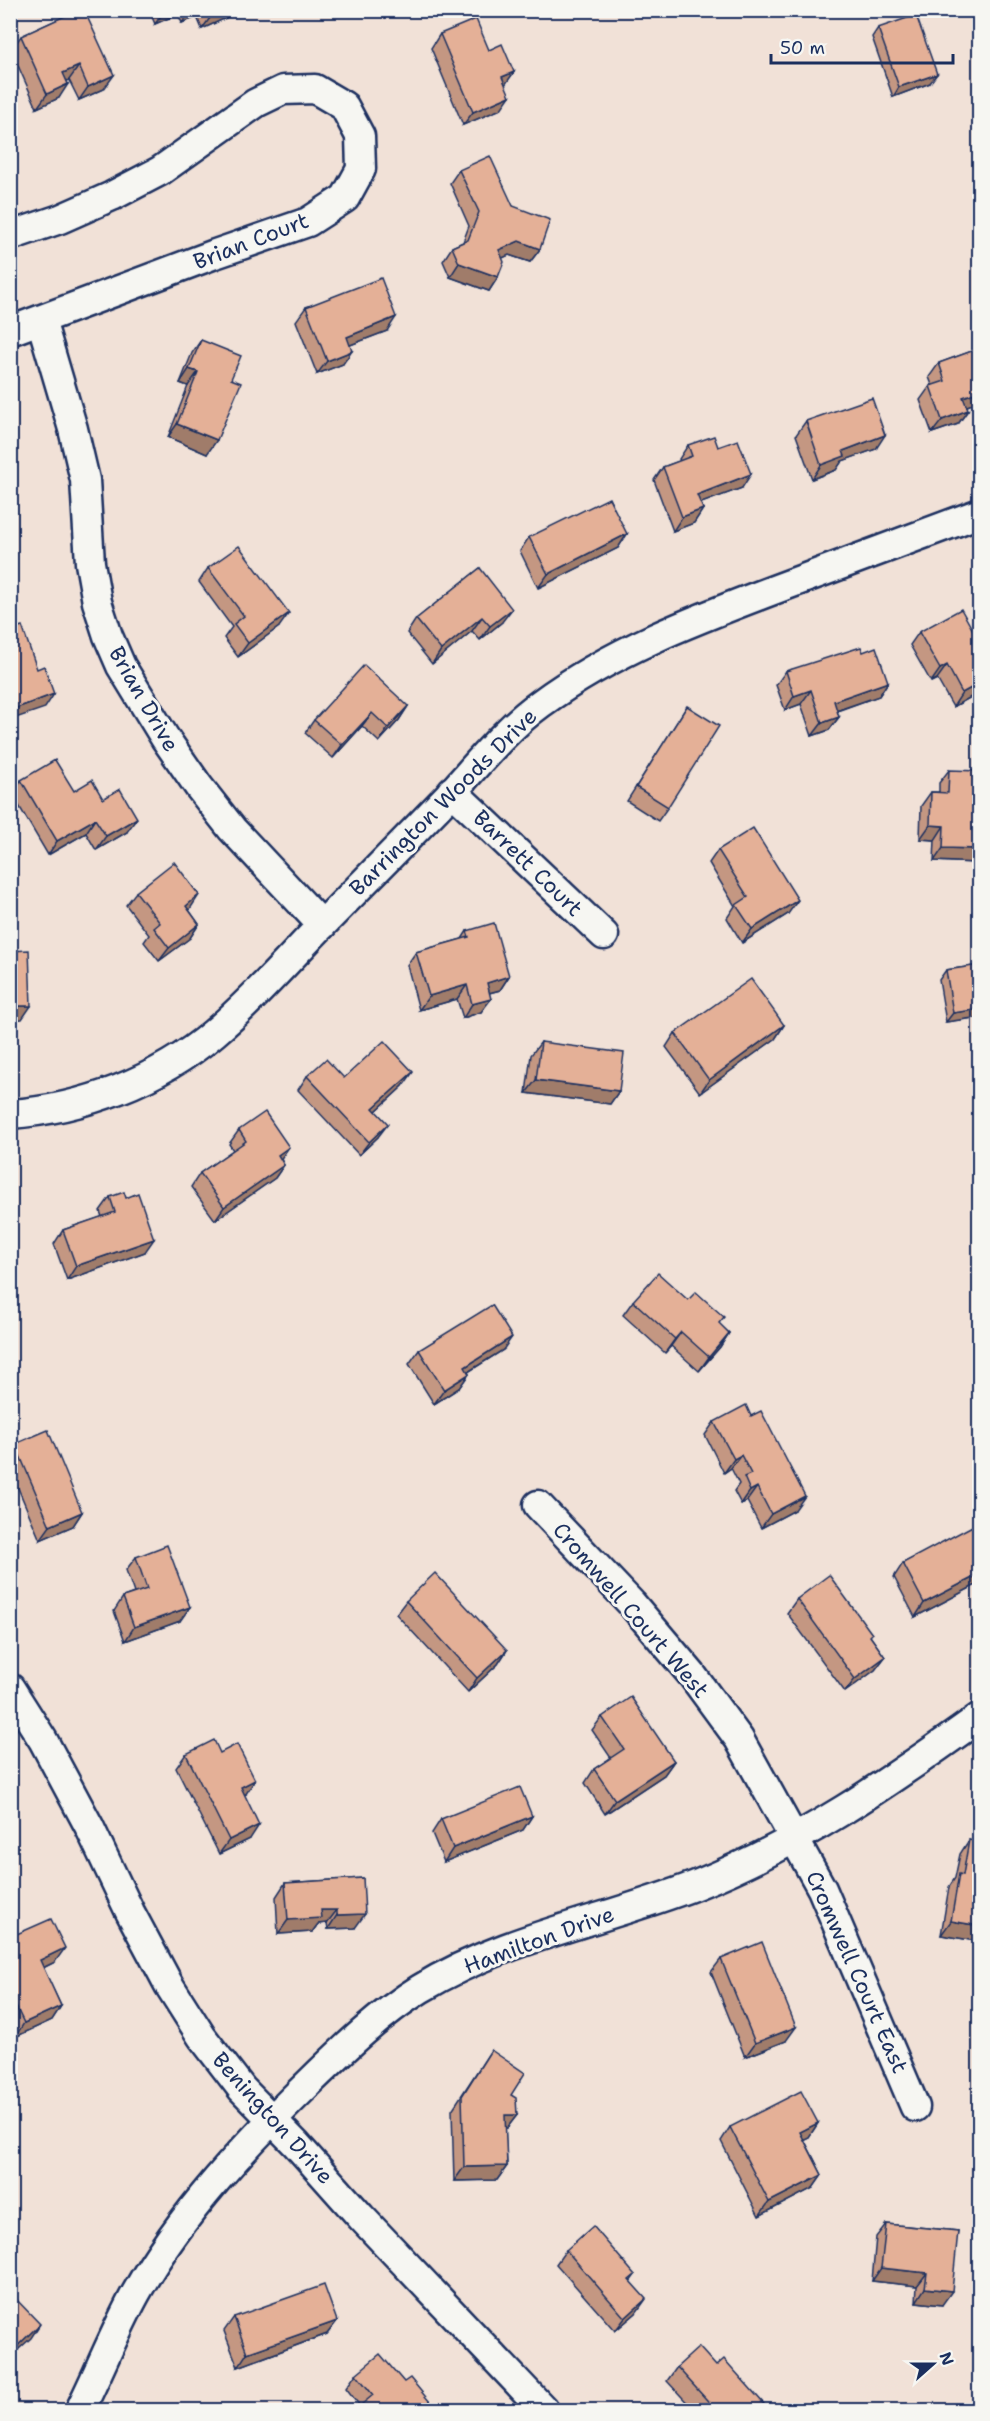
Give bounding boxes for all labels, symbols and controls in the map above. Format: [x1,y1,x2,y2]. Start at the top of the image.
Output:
scale bar [771,27,952,65]
text: 50 m [780,36,825,60]
street label: Brian Court [189,206,313,276]
street label: Brian Drive [102,641,186,757]
street label: Barrington Woods Drive [343,702,543,902]
street label: Barrett Court [467,803,589,923]
street label: Cromwell Court West [547,1516,715,1704]
street label: Cromwell Court East [799,1866,915,2078]
street label: Hamilton Drive [460,1899,618,1981]
street label: Benington Drive [206,2046,340,2190]
north arrow [903,2334,963,2394]
text: N [934,2349,959,2368]

